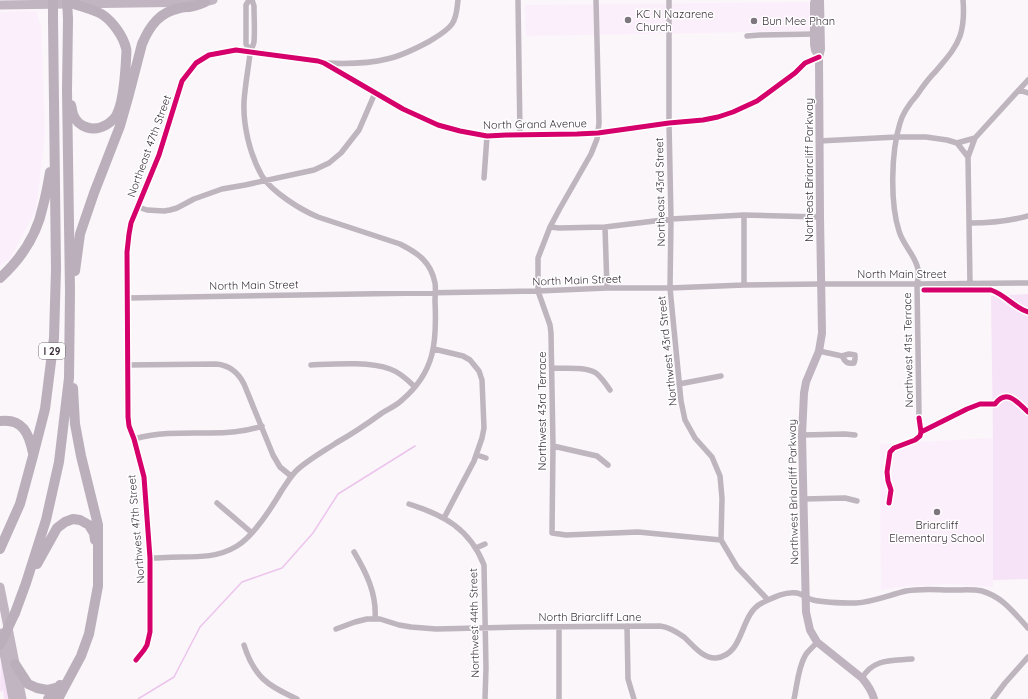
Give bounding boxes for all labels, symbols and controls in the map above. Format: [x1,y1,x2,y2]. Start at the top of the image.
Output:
place label: KC N Nazarene Church [636,7,714,34]
place label: Bun Mee Phan [762,14,835,28]
marker: KC N Nazarene Church [623,15,633,25]
marker: Bun Mee Phan [749,16,759,26]
street label: Northeast 47th Street [124,93,174,199]
street label: Northeast Briarcliff Parkway [802,98,816,242]
street label: North Grand Avenue [483,116,587,132]
street label: Northeast 43rd Street [652,137,668,247]
street label: North Main Street [857,267,947,281]
street label: North Main Street [532,271,622,289]
street label: North Main Street [209,277,299,293]
street label: Northwest 41st Terrace [900,292,916,408]
street label: Northwest 43rd Street [654,295,680,407]
road number: I 29 [39,343,65,359]
street label: Northwest 43rd Terrace [535,352,549,470]
street label: Northwest Briarcliff Parkway [785,419,801,565]
street label: Northwest 47th Street [124,474,148,584]
marker: Briarcliff Elementary School [932,507,942,517]
place label: Briarcliff Elementary School [889,518,985,545]
street label: Northwest 44th Street [466,568,482,678]
street label: North Briarcliff Lane [539,610,641,624]

